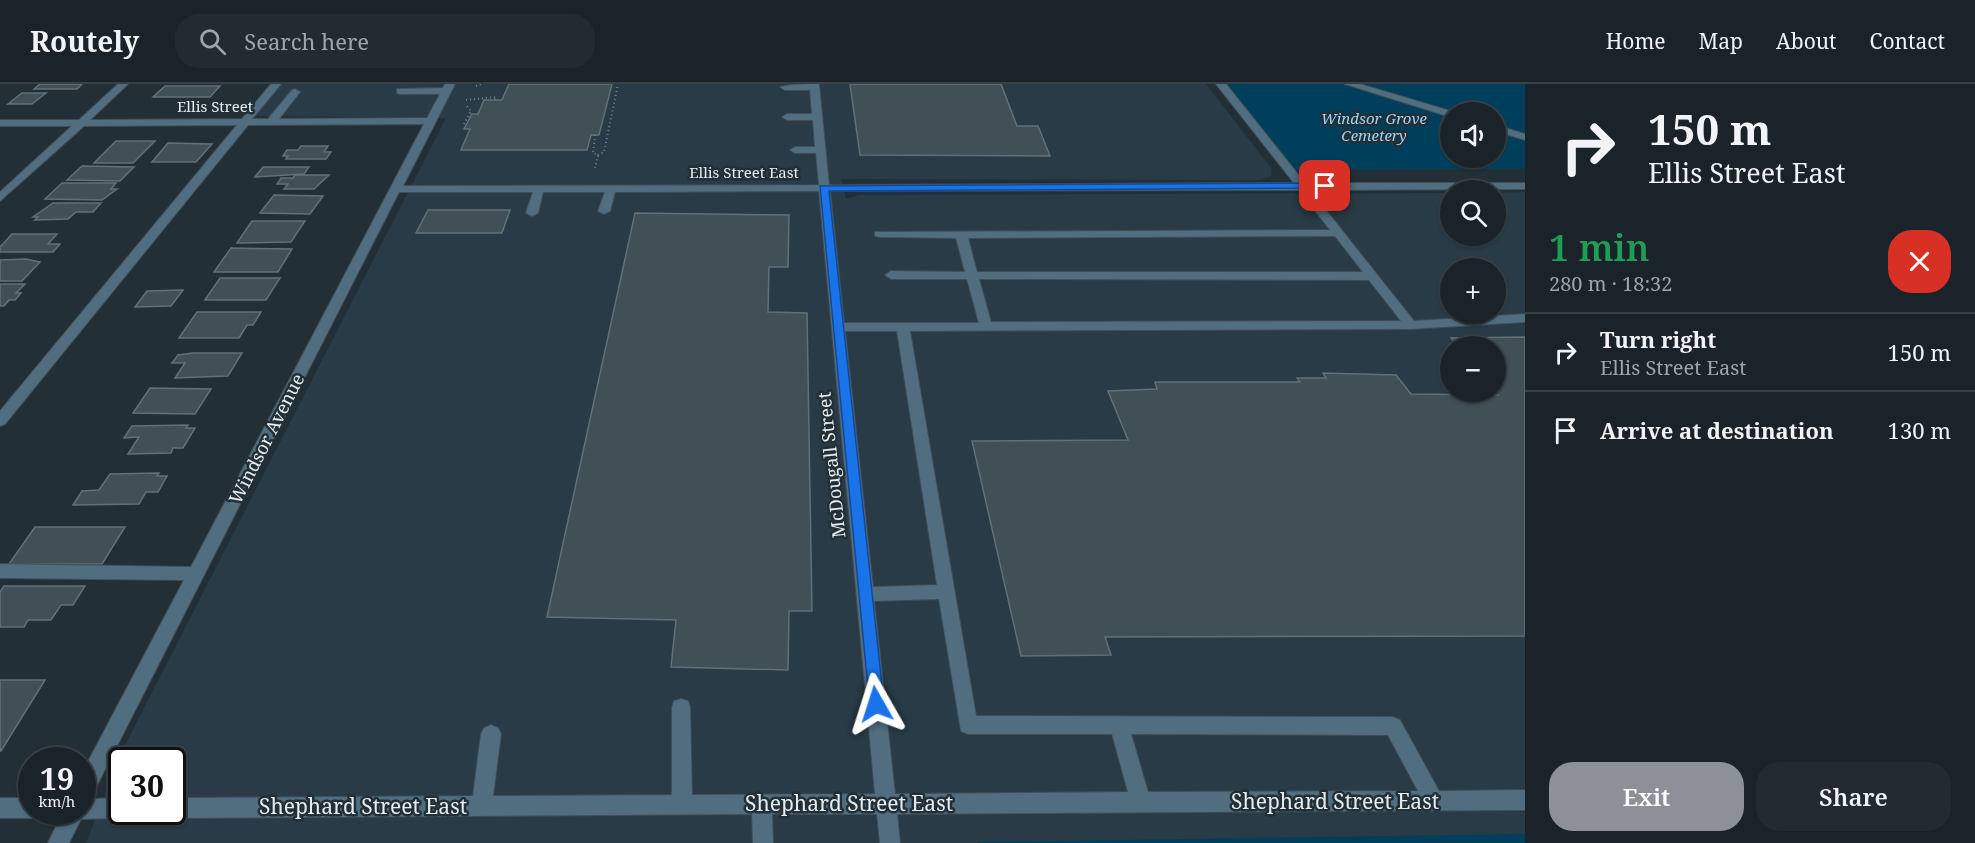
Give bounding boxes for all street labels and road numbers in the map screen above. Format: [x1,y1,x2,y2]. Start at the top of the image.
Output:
street label: Ellis Street [177,96,253,116]
street label: Ellis Street East [689,162,799,182]
street label: Windsor Avenue [223,369,309,508]
street label: McDougall Street [811,391,851,539]
street label: Shephard Street East [1231,787,1439,815]
street label: Shephard Street East [745,789,953,817]
street label: Shephard Street East [259,792,467,820]

